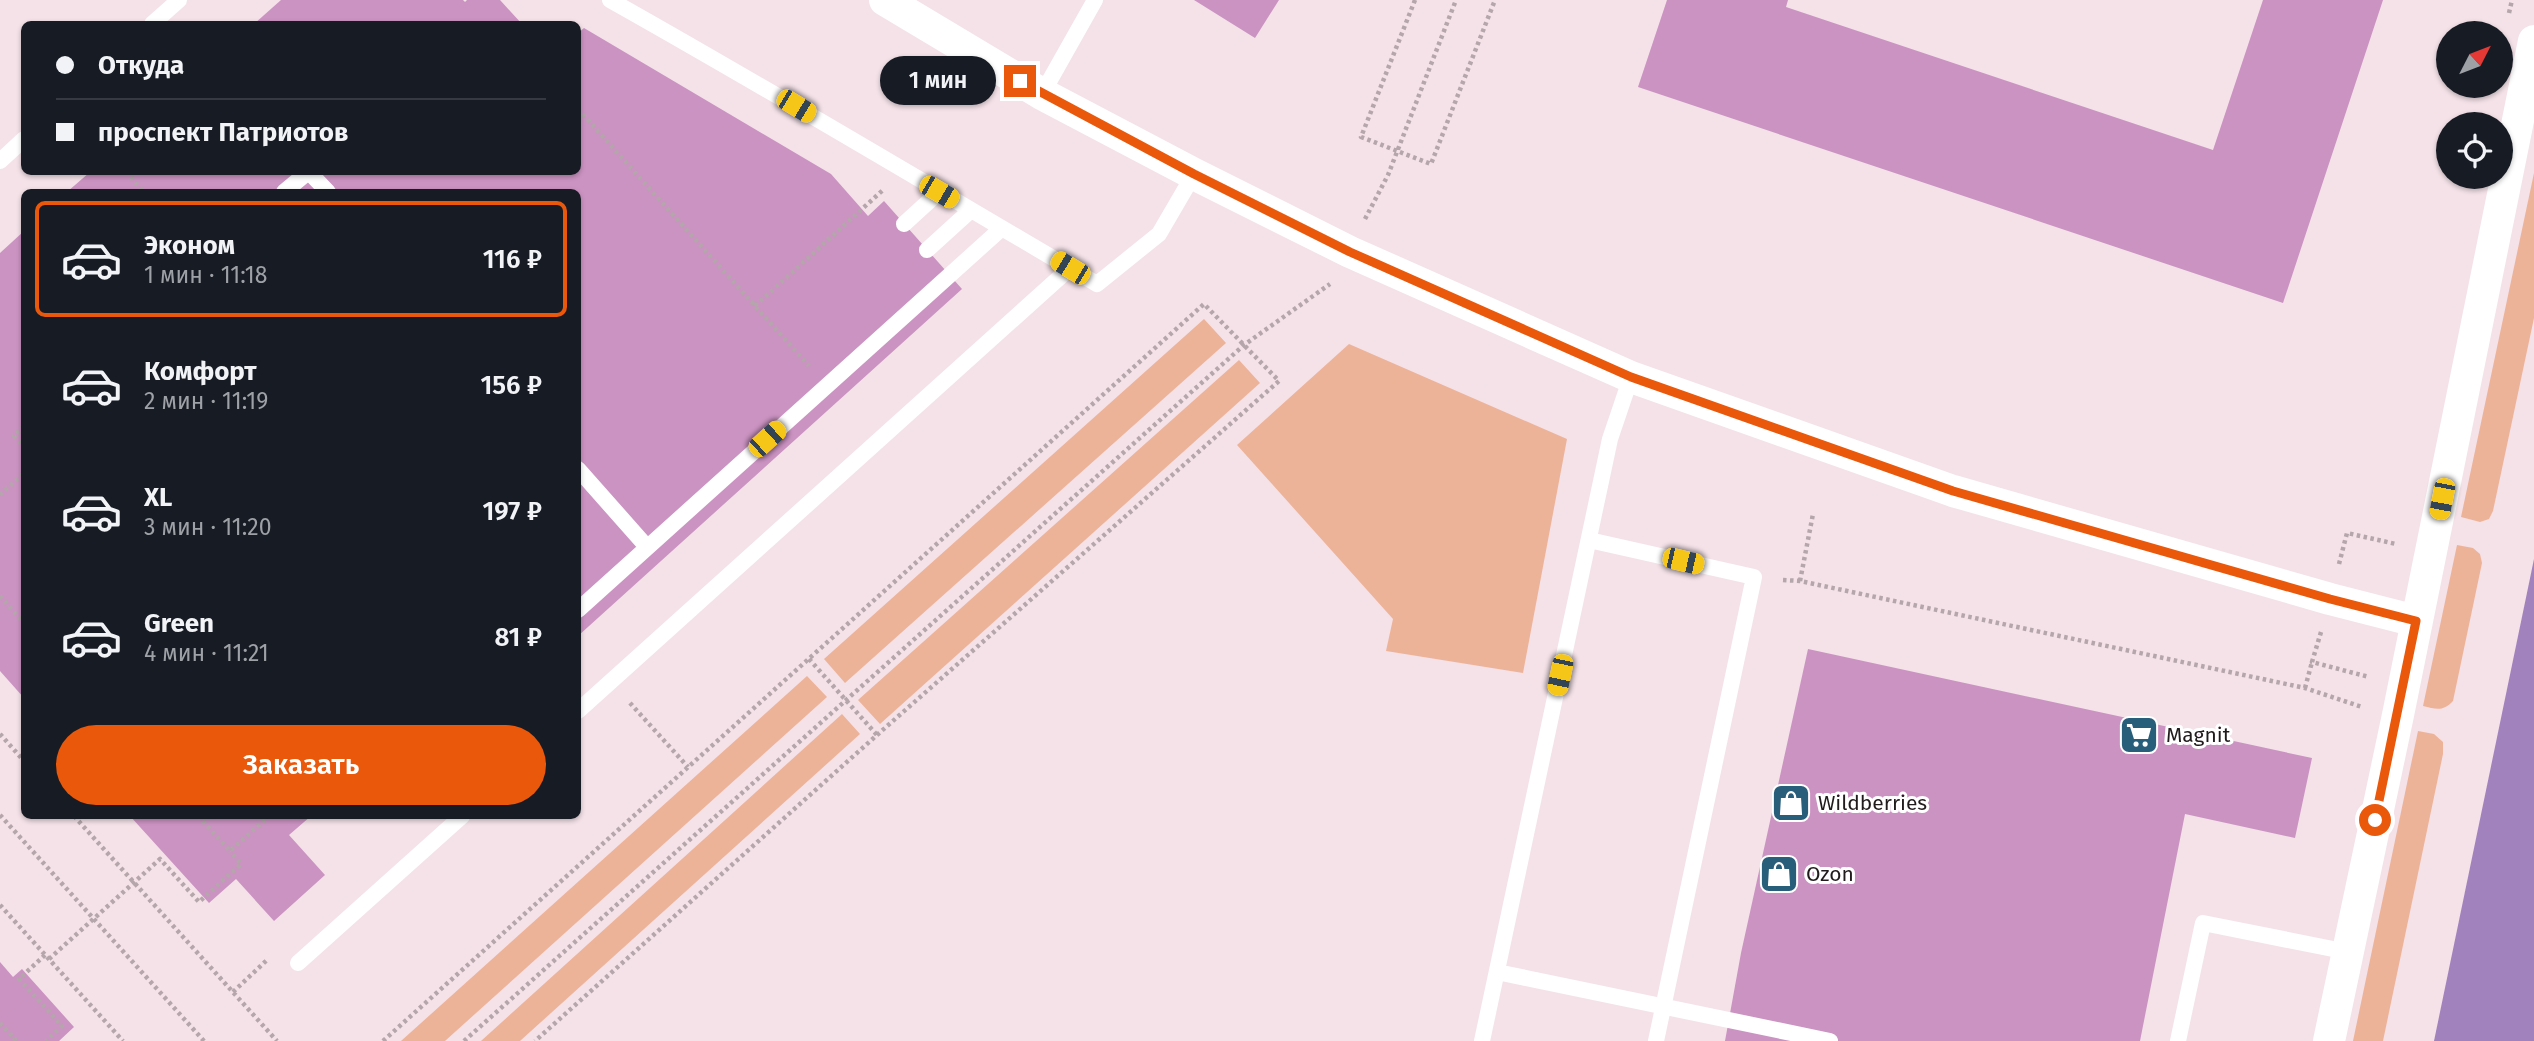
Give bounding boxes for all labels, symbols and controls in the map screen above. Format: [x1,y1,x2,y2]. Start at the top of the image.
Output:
north arrow [2436,21,2513,98]
map controls [2436,21,2513,189]
text: Откуда [98,50,184,81]
callout: 1 мин [880,56,996,106]
route end [1004,65,1036,97]
text: 1 мин [909,66,967,94]
car [773,86,820,126]
button: locate [2436,112,2513,189]
text: проспект Патриотов [98,117,348,148]
car [916,172,963,212]
icon: car [60,228,123,291]
text: Эконом [144,230,235,261]
text: 116 ₽ [483,244,542,275]
car [1047,248,1094,288]
text: 1 мин · 11:18 [144,261,267,289]
icon: car [60,354,123,417]
text: Комфорт [144,356,257,387]
text: 156 ₽ [480,370,542,401]
text: 2 мин · 11:19 [144,387,268,415]
car [745,417,790,461]
car [2428,476,2457,522]
icon: car [60,480,123,543]
text: XL [144,482,172,513]
text: 197 ₽ [483,496,542,527]
text: 3 мин · 11:20 [144,513,272,541]
car [1661,546,1706,576]
icon: car [60,606,123,669]
text: Green [144,608,214,639]
text: 81 ₽ [494,622,542,653]
text: 4 мин · 11:21 [144,639,269,667]
car [1546,652,1575,698]
supermarket icon: Magnit [2118,714,2160,756]
place label: Magnit [2166,722,2231,748]
button: Заказать [56,725,546,805]
shop icon: Wildberries [1770,782,1812,824]
place label: Wildberries [1818,790,1927,816]
route start [2359,804,2391,836]
shop icon: Ozon [1758,853,1800,895]
place label: Ozon [1806,861,1854,887]

